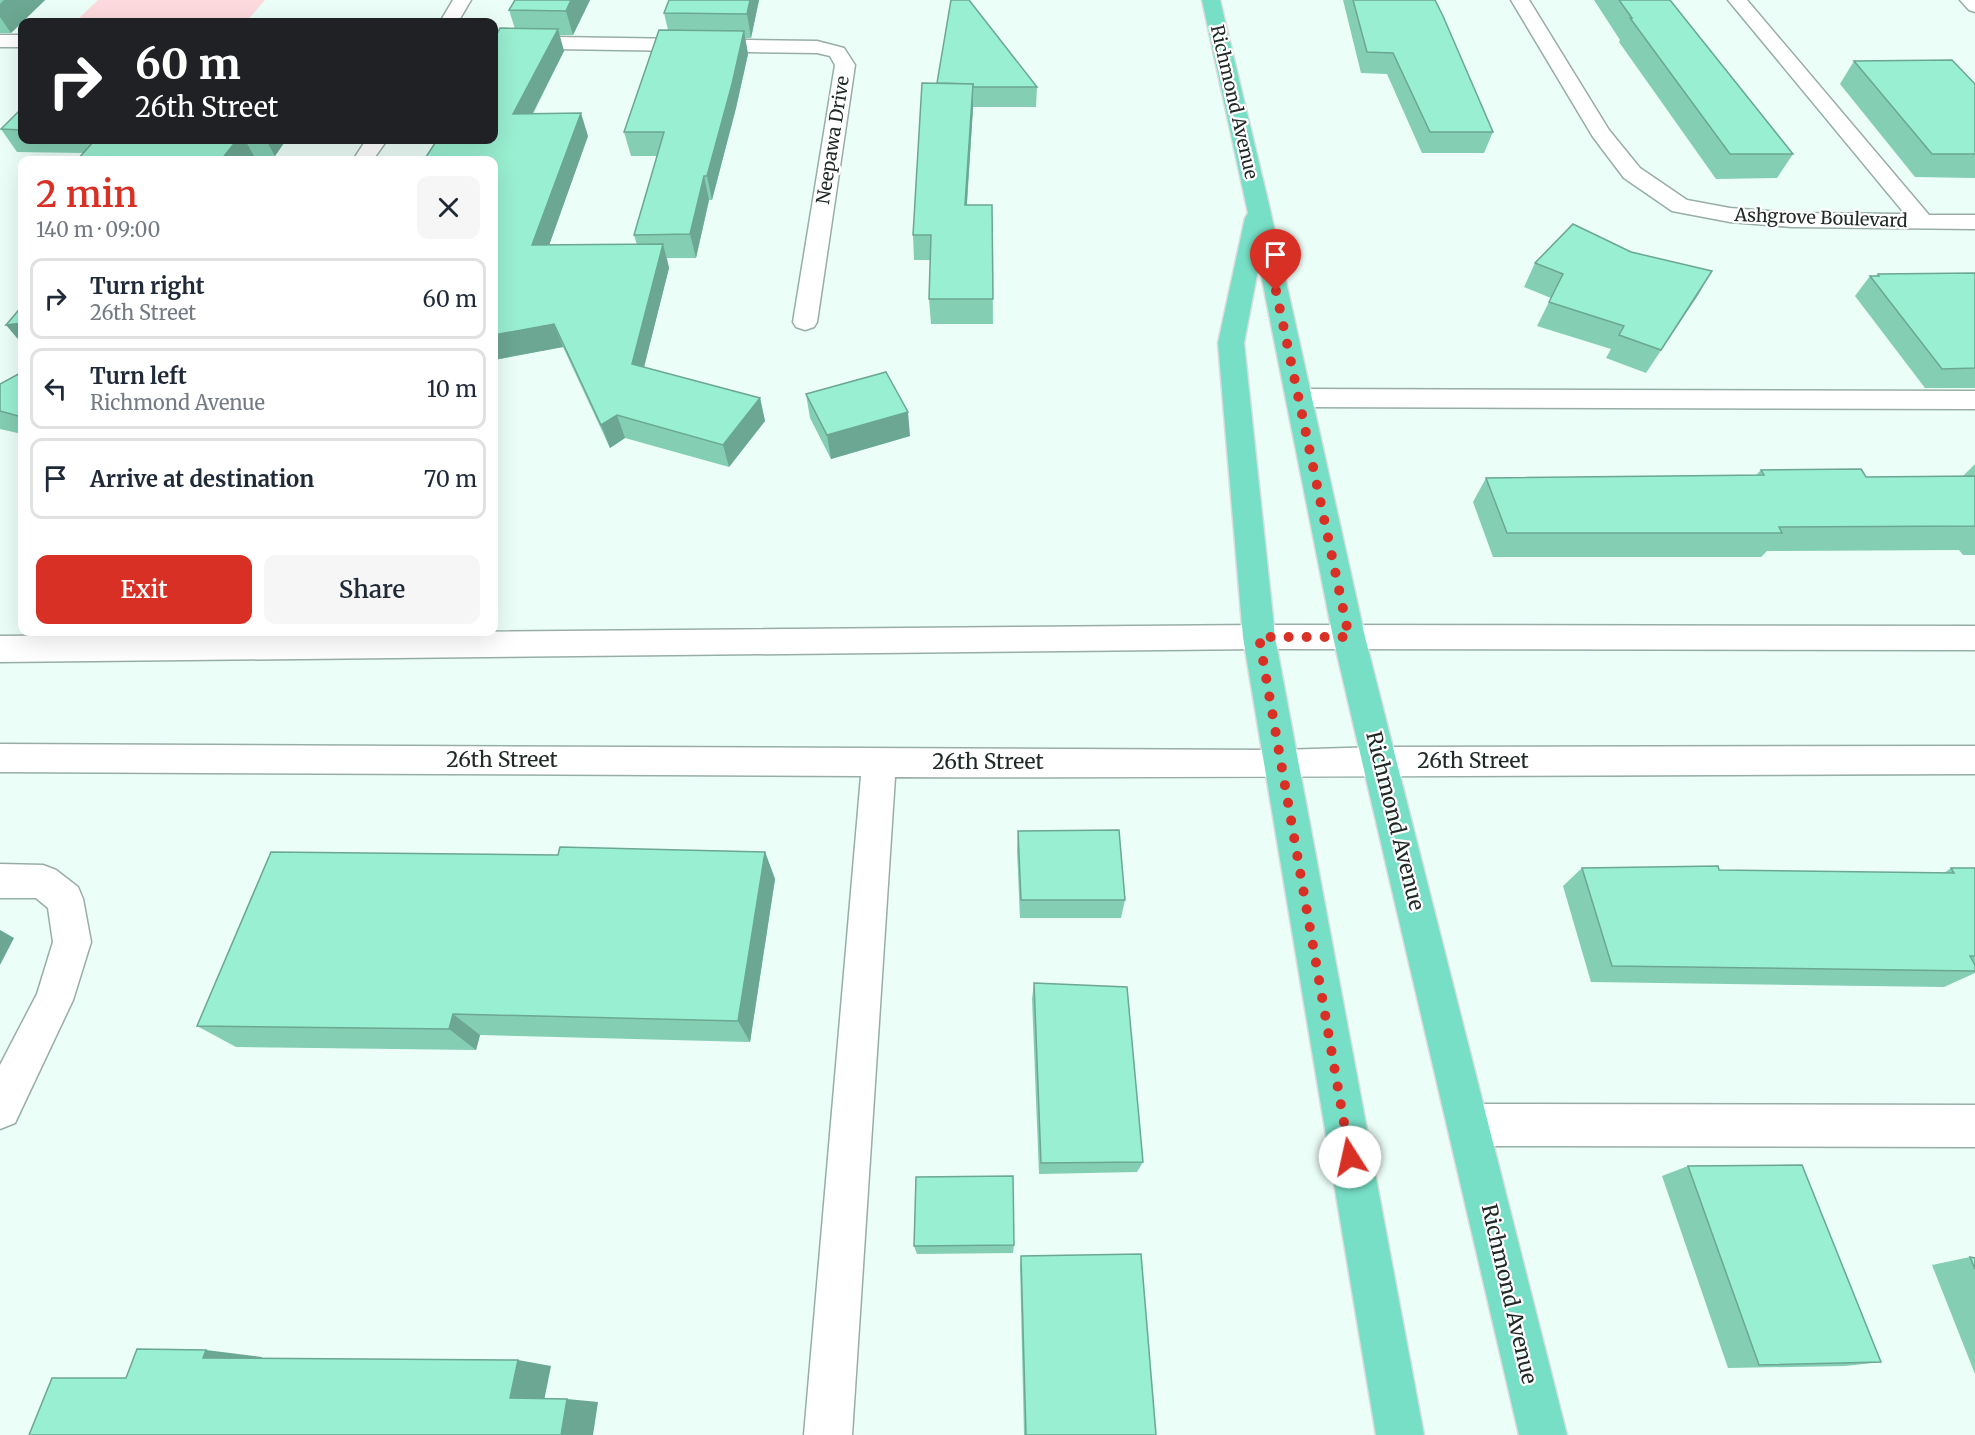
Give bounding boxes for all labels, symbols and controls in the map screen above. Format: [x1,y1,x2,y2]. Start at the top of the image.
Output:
street label: Richmond Avenue [1206,23,1263,181]
text: 60 m [135,38,241,90]
icon: right [36,42,114,120]
street label: Neepawa Drive [811,74,854,206]
text: 26th Street [135,90,278,124]
text: 2 min [36,172,138,217]
button: close [417,176,480,239]
street label: Ashgrove Boulevard [1733,203,1908,232]
text: 140 m · 09:00 [36,217,160,242]
pin [1250,229,1301,291]
icon: arrive [1259,238,1292,271]
text: Turn right [90,272,204,300]
icon: right [39,282,72,315]
text: 60 m [423,285,477,313]
text: 26th Street [90,300,196,325]
text: Turn left [90,362,187,390]
icon: left [39,372,72,405]
text: 10 m [427,375,477,403]
text: Richmond Avenue [90,390,265,415]
icon: arrive [39,462,72,495]
text: Arrive at destination [90,465,314,493]
text: 70 m [424,465,477,493]
button: Exit [36,555,252,624]
button: Share [264,555,480,624]
street label: Richmond Avenue [1360,728,1431,913]
street label: 26th Street [446,746,558,773]
street label: 26th Street [1417,747,1529,774]
street label: 26th Street [932,748,1044,775]
position arrow [1318,1125,1382,1189]
street label: Richmond Avenue [1476,1201,1543,1386]

